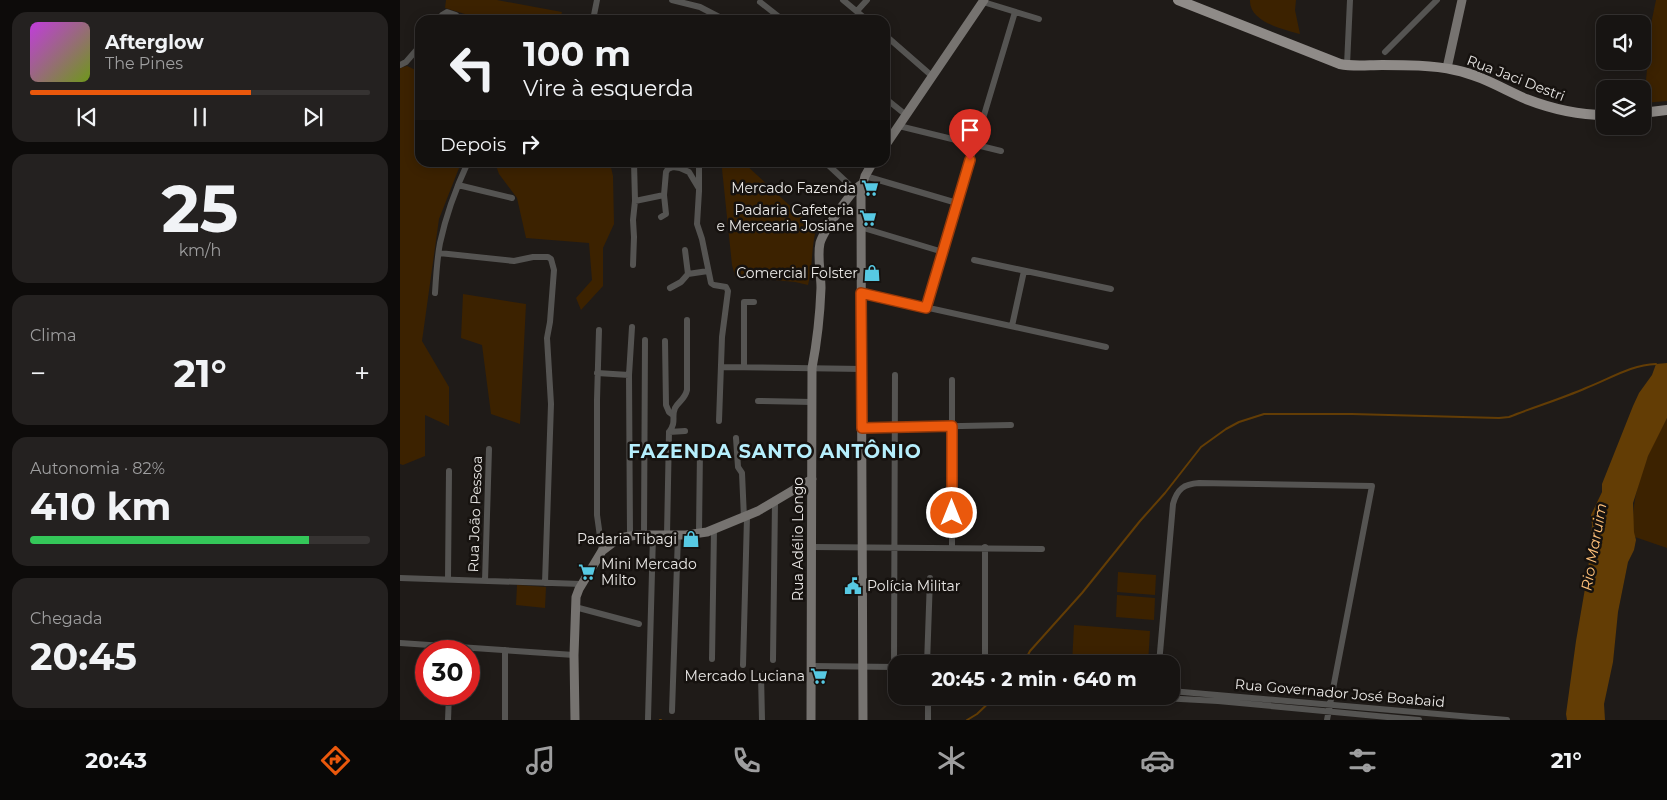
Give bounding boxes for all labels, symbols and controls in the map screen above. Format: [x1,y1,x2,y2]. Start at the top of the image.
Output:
map controls [1596,15,1651,135]
button: sound [1596,15,1651,70]
text: Afterglow [105,31,204,54]
text: 100 m [523,32,631,75]
icon: left [440,35,505,100]
street label: Rua Jaci Destri [1464,51,1568,105]
text: The Pines [105,54,183,73]
text: Vire à esquerda [523,75,694,102]
button: layers [1596,80,1651,135]
icon: previous [73,103,101,131]
icon: pause [186,103,214,131]
icon: next [299,103,327,131]
pin [949,109,991,160]
icon: arrive [956,116,984,144]
icon: right [516,130,544,158]
text: Depois [440,133,506,156]
text: 25 [161,169,239,248]
supermarket icon: Mercado Fazenda [860,178,880,198]
place label: Mercado Fazenda [731,179,856,197]
place label: Padaria Cafeteria e Mercearia Josiane [717,201,854,235]
supermarket icon: Padaria Cafeteria e Mercearia Josiane [858,208,878,228]
text: km/h [179,241,221,260]
shop icon: Comercial Folster [862,263,882,283]
place label: Comercial Folster [736,264,858,282]
text: Clima [30,326,76,345]
text: 21° [173,350,227,397]
text: − [30,356,46,390]
text: + [354,356,370,390]
district label: FAZENDA SANTO ANTÔNIO [628,439,922,463]
street label: Rua João Pessoa [464,455,486,573]
text: Autonomia · 82% [30,459,165,478]
street label: Rua Adélio Longo [789,477,807,601]
text: 410 km [30,483,171,530]
position arrow [925,486,977,538]
water label: Rio Maruim [1576,502,1611,592]
shop icon: Padaria Tibagi [681,529,701,549]
place label: Padaria Tibagi [577,530,677,548]
place label: Mini Mercado Milto [601,555,697,589]
supermarket icon: Mini Mercado Milto [577,562,597,582]
public building icon: Polícia Militar [843,576,863,596]
place label: Polícia Militar [867,577,961,595]
text: Chegada [30,609,103,628]
text: 20:45 [30,633,137,680]
speed limit sign: 30 [415,640,480,705]
supermarket icon: Mercado Luciana [809,666,829,686]
place label: Mercado Luciana [685,667,805,685]
text: 20:45 · 2 min · 640 m [931,668,1137,691]
street label: Rua Governador José Boabaid [1234,675,1446,711]
icon: directions [318,743,353,778]
icon: music [523,743,558,778]
icon: phone [729,743,764,778]
icon: climate [934,743,969,778]
icon: car [1140,743,1175,778]
icon: filters [1345,743,1380,778]
text: 20:43 [85,747,147,774]
text: 21° [1551,747,1582,774]

